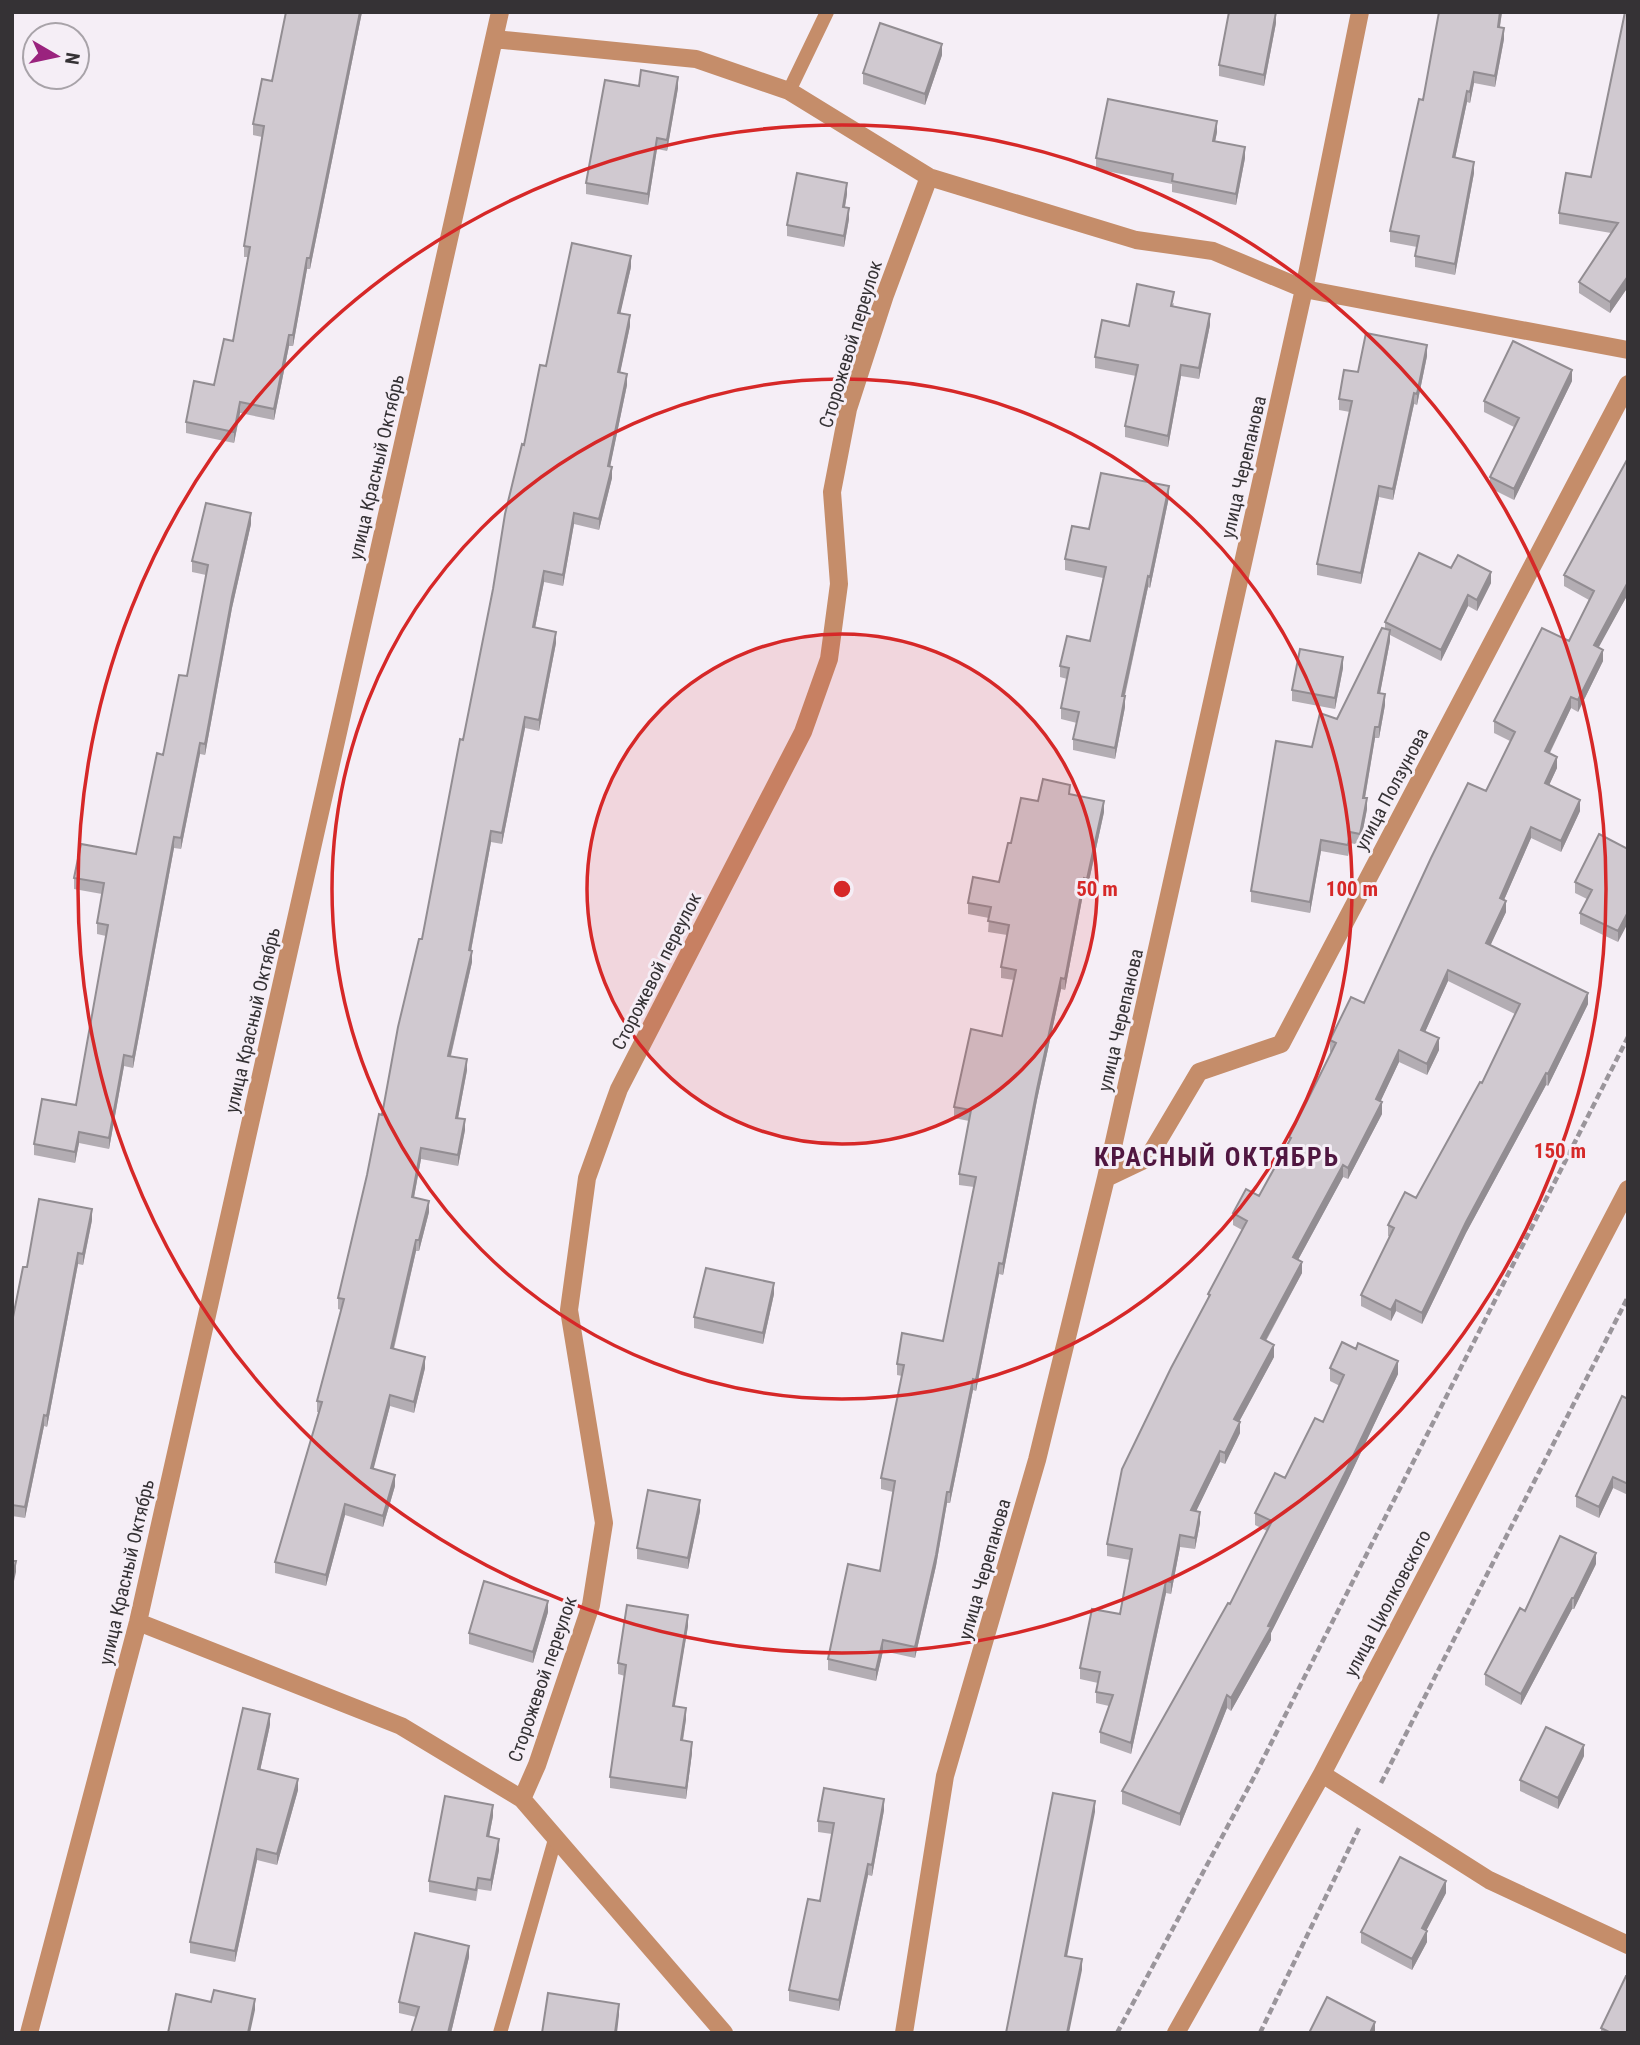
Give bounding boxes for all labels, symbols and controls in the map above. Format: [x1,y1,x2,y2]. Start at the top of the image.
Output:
north arrow [21,21,91,91]
text: N [60,51,85,66]
street label: Сторожевой переулок [814,258,887,431]
street label: улица Красный Октябрь [344,372,409,562]
street label: улица Черепанова [1216,394,1271,541]
street label: улица Ползунова [1349,724,1433,854]
centre of rings [830,877,854,901]
text: 50 m [1076,877,1118,901]
text: 100 m [1326,877,1378,901]
street label: Сторожевой переулок [607,889,706,1054]
street label: улица Красный Октябрь [220,925,285,1115]
street label: улица Черепанова [1093,947,1148,1094]
text: 150 m [1534,1139,1586,1163]
district label: КРАСНЫЙ ОКТЯБРЬ [1094,1142,1340,1172]
street label: улица Красный Октябрь [94,1477,159,1667]
street label: улица Черепанова [953,1496,1016,1642]
street label: улица Циолковского [1339,1526,1436,1681]
street label: Сторожевой переулок [503,1593,582,1765]

